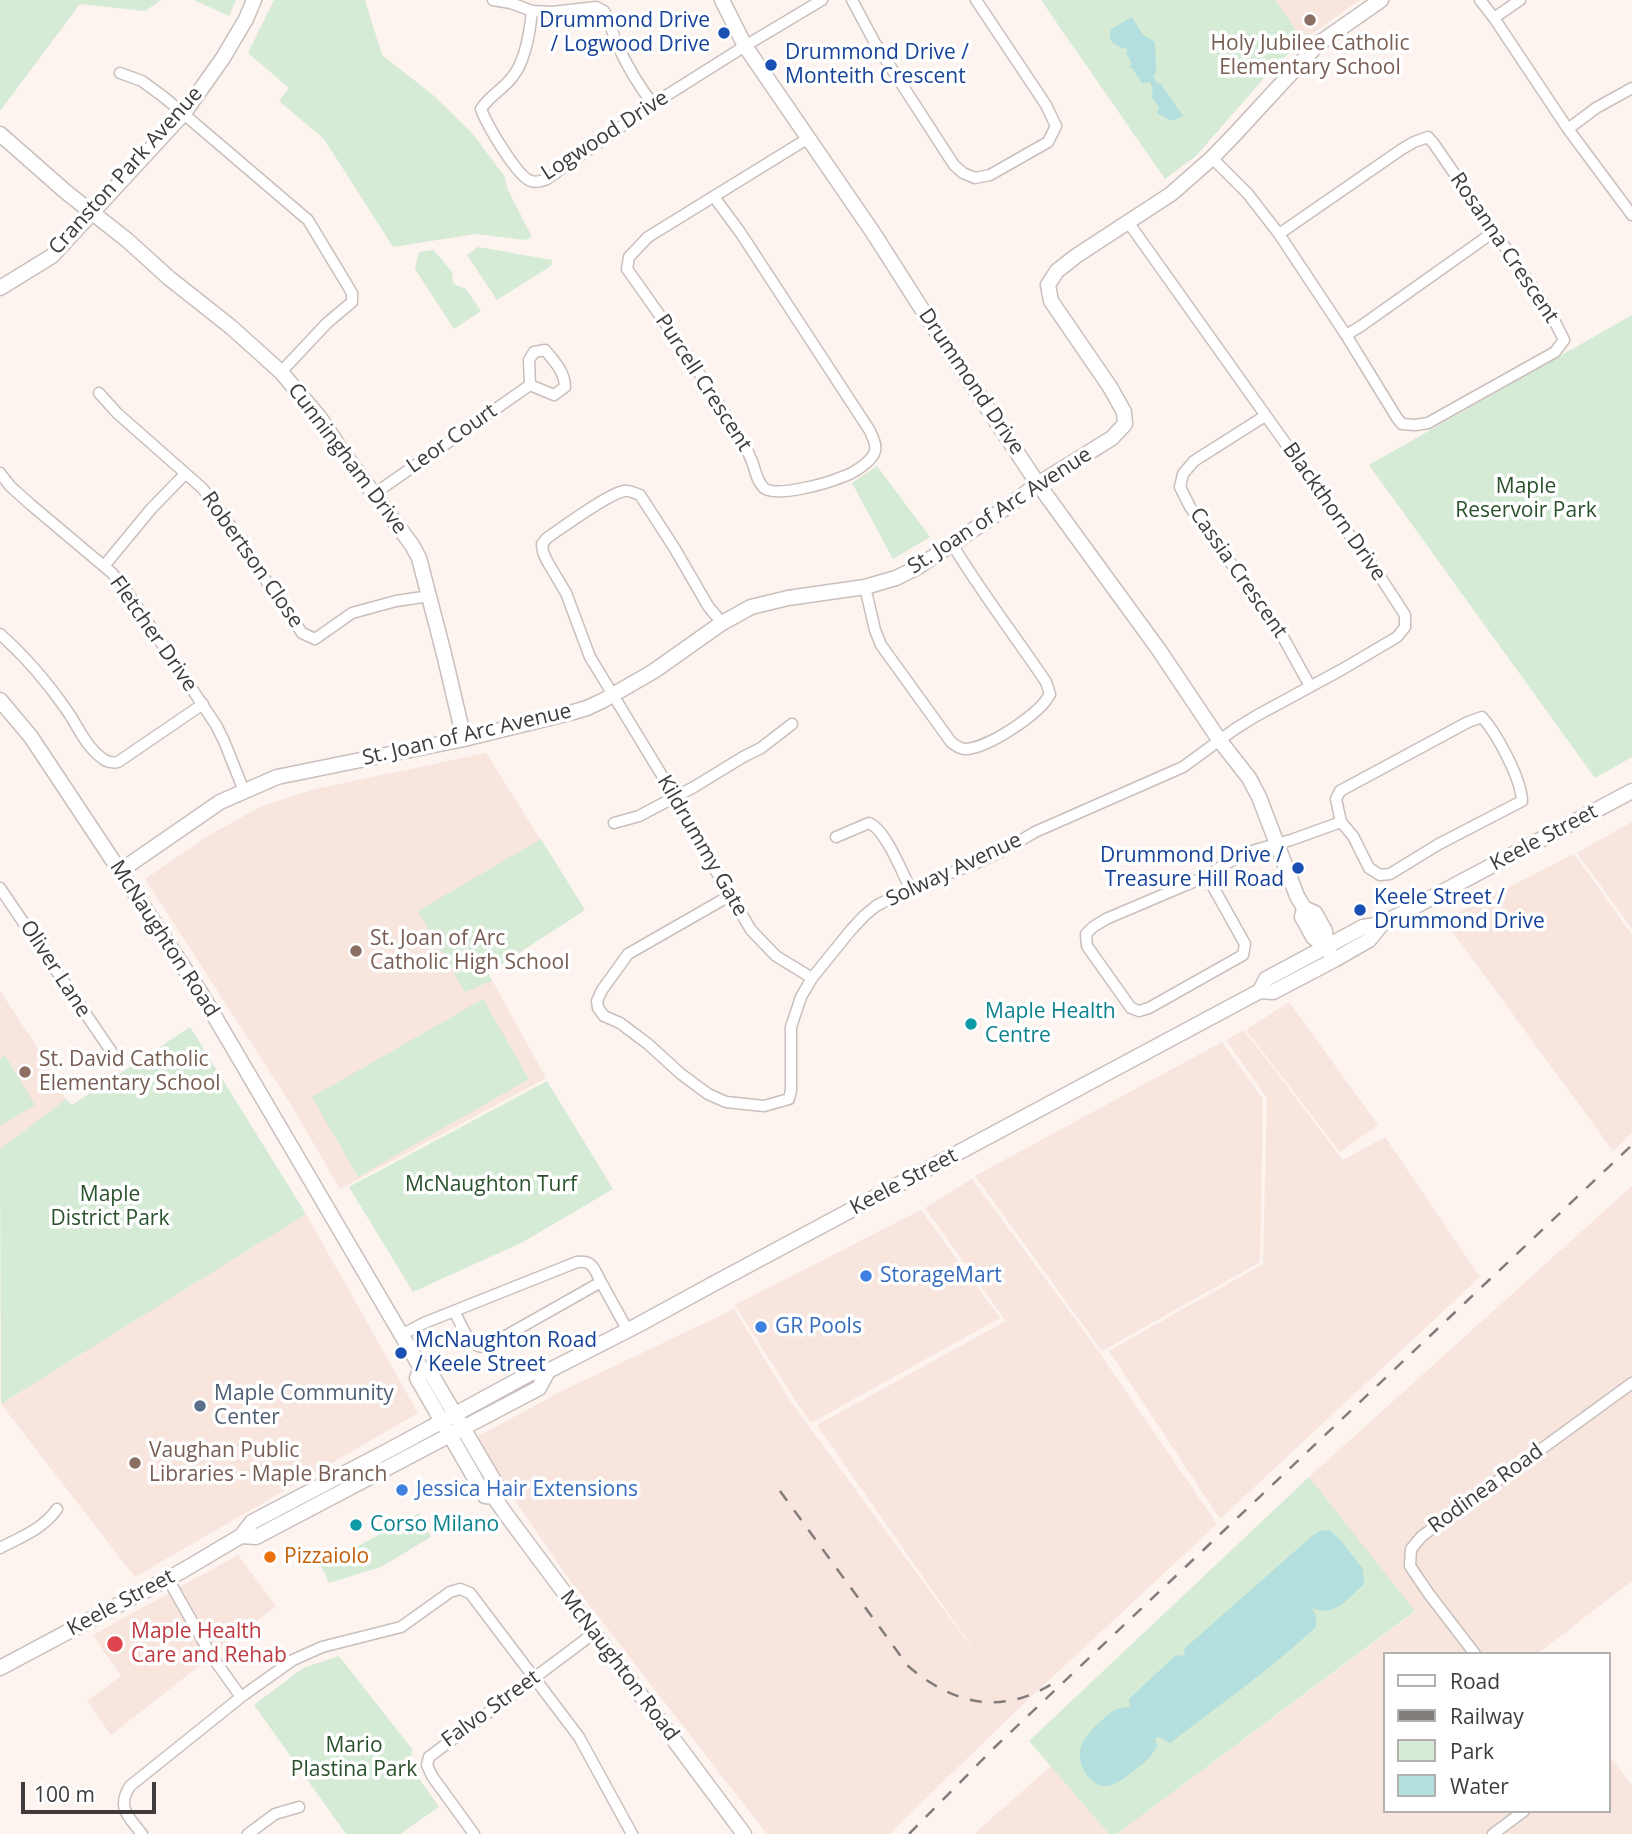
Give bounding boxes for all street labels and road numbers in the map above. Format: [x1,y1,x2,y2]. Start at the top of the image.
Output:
street label: Cranston Park Avenue [44,82,208,260]
street label: Logwood Drive [537,86,673,186]
street label: Rosanna Crescent [1444,168,1564,328]
street label: Drummond Drive [913,304,1029,460]
street label: Purcell Crescent [649,310,757,456]
street label: Cunningham Drive [282,379,412,539]
street label: Leor Court [402,399,502,479]
street label: Blackthorn Drive [1277,438,1391,586]
street label: St. Joan of Arc Avenue [903,442,1097,580]
street label: Robertson Close [196,487,308,633]
street label: Cassia Crescent [1184,503,1292,643]
street label: Fletcher Drive [104,571,202,697]
street label: St. Joan of Arc Avenue [360,699,574,771]
street label: Kildrummy Gate [651,771,753,921]
street label: Keele Street [1486,799,1602,877]
street label: Solway Avenue [882,828,1026,912]
street label: McNaughton Road [104,856,224,1022]
street label: Oliver Lane [14,916,96,1022]
street label: Keele Street [846,1143,962,1221]
street label: Rodinea Road [1424,1439,1548,1539]
street label: Keele Street [63,1564,179,1642]
street label: McNaughton Road [554,1586,684,1746]
street label: Falvo Street [437,1665,545,1753]

